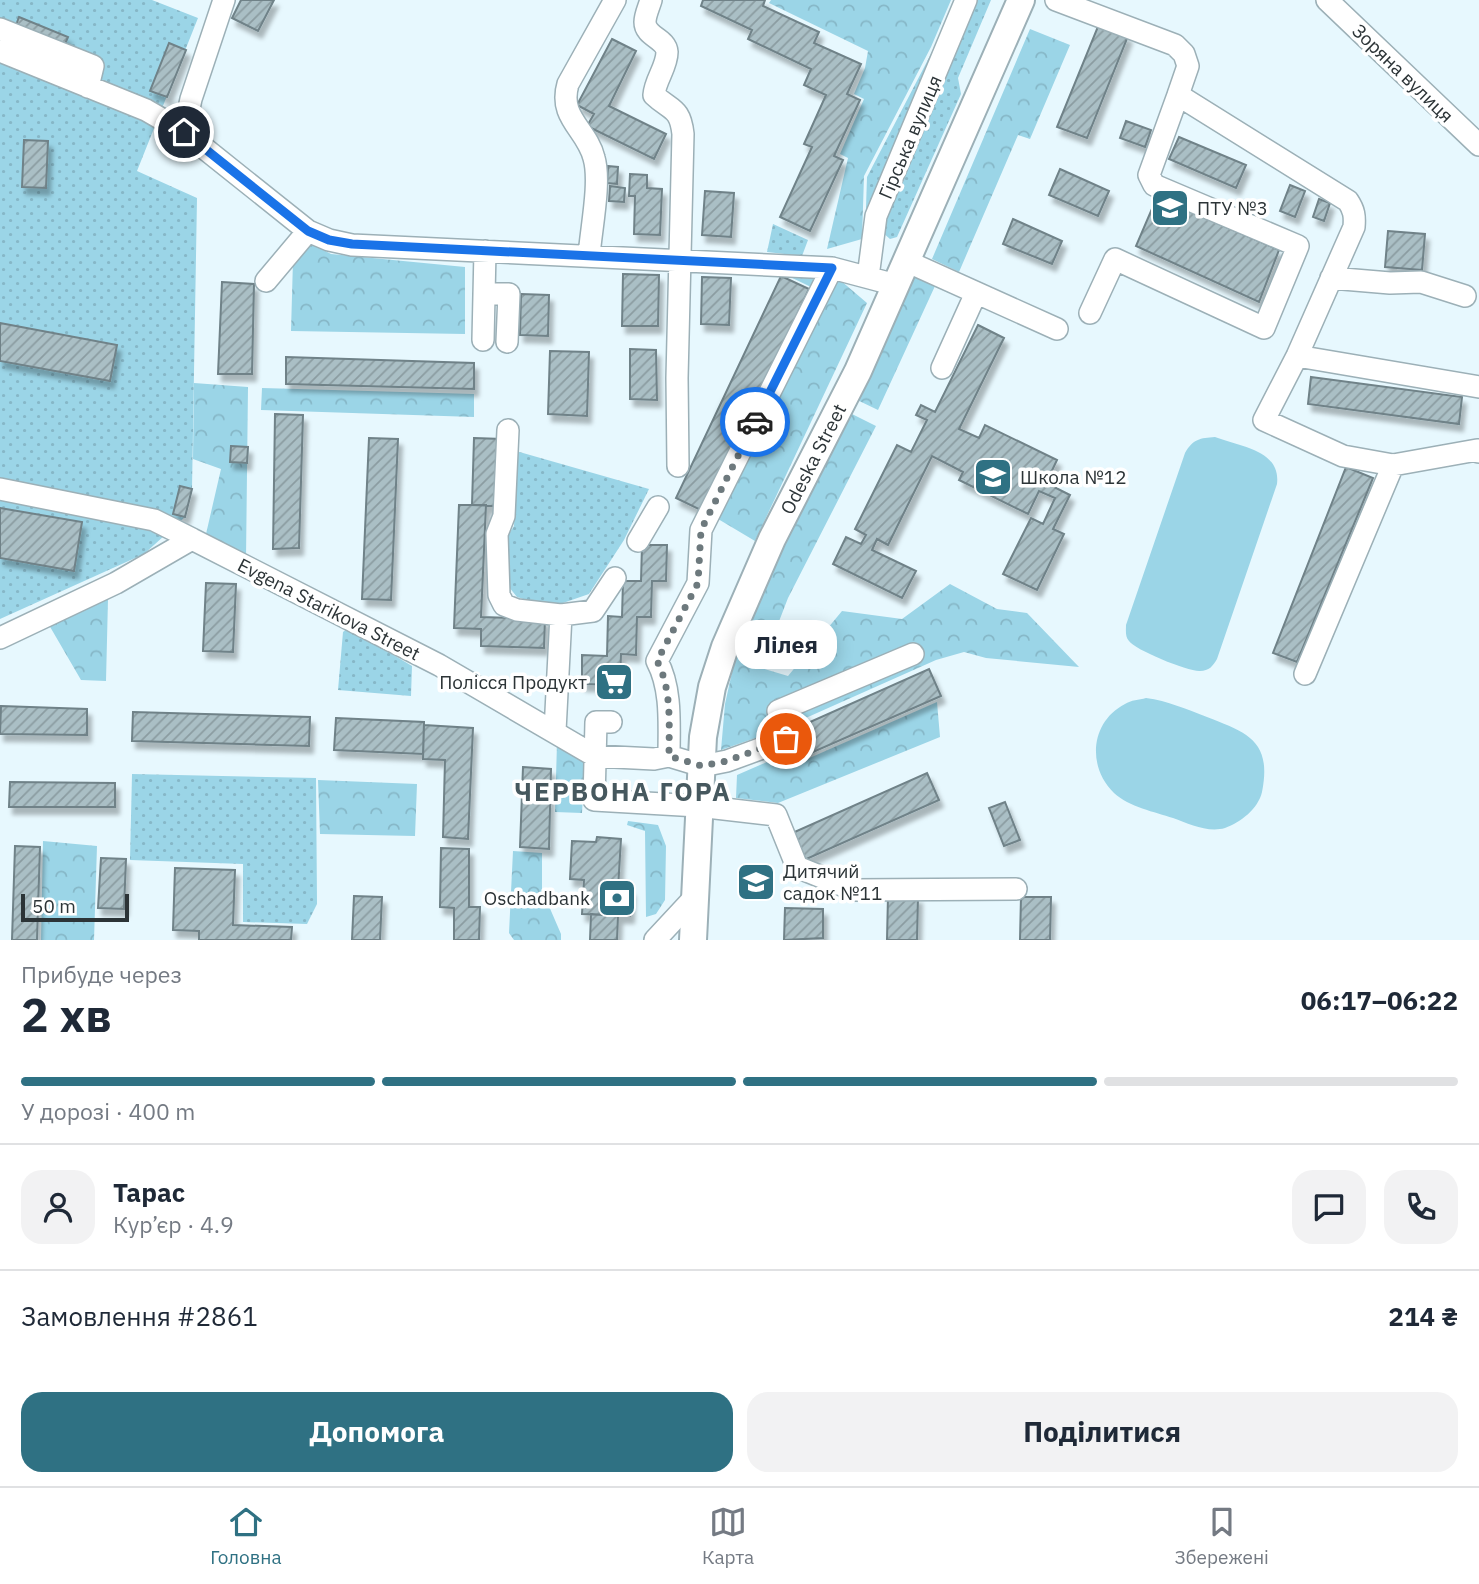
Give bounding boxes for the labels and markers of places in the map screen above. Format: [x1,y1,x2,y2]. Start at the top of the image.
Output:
pin [154,102,214,162]
school or university icon: ПТУ №3 [1149,187,1191,229]
place label: ПТУ №3 [1197,196,1268,220]
school or university icon: Школа №12 [972,456,1014,498]
place label: Школа №12 [1020,465,1127,489]
callout: Лілея [735,620,837,669]
supermarket icon: Полісся Продукт [593,661,635,703]
place label: Полісся Продукт [439,670,587,694]
pin [756,709,816,769]
place label: Дитячий садок №11 [783,859,882,905]
school or university icon: Дитячий садок №11 [735,861,777,903]
bank icon: Oschadbank [596,877,638,919]
place label: Oschadbank [484,886,590,910]

